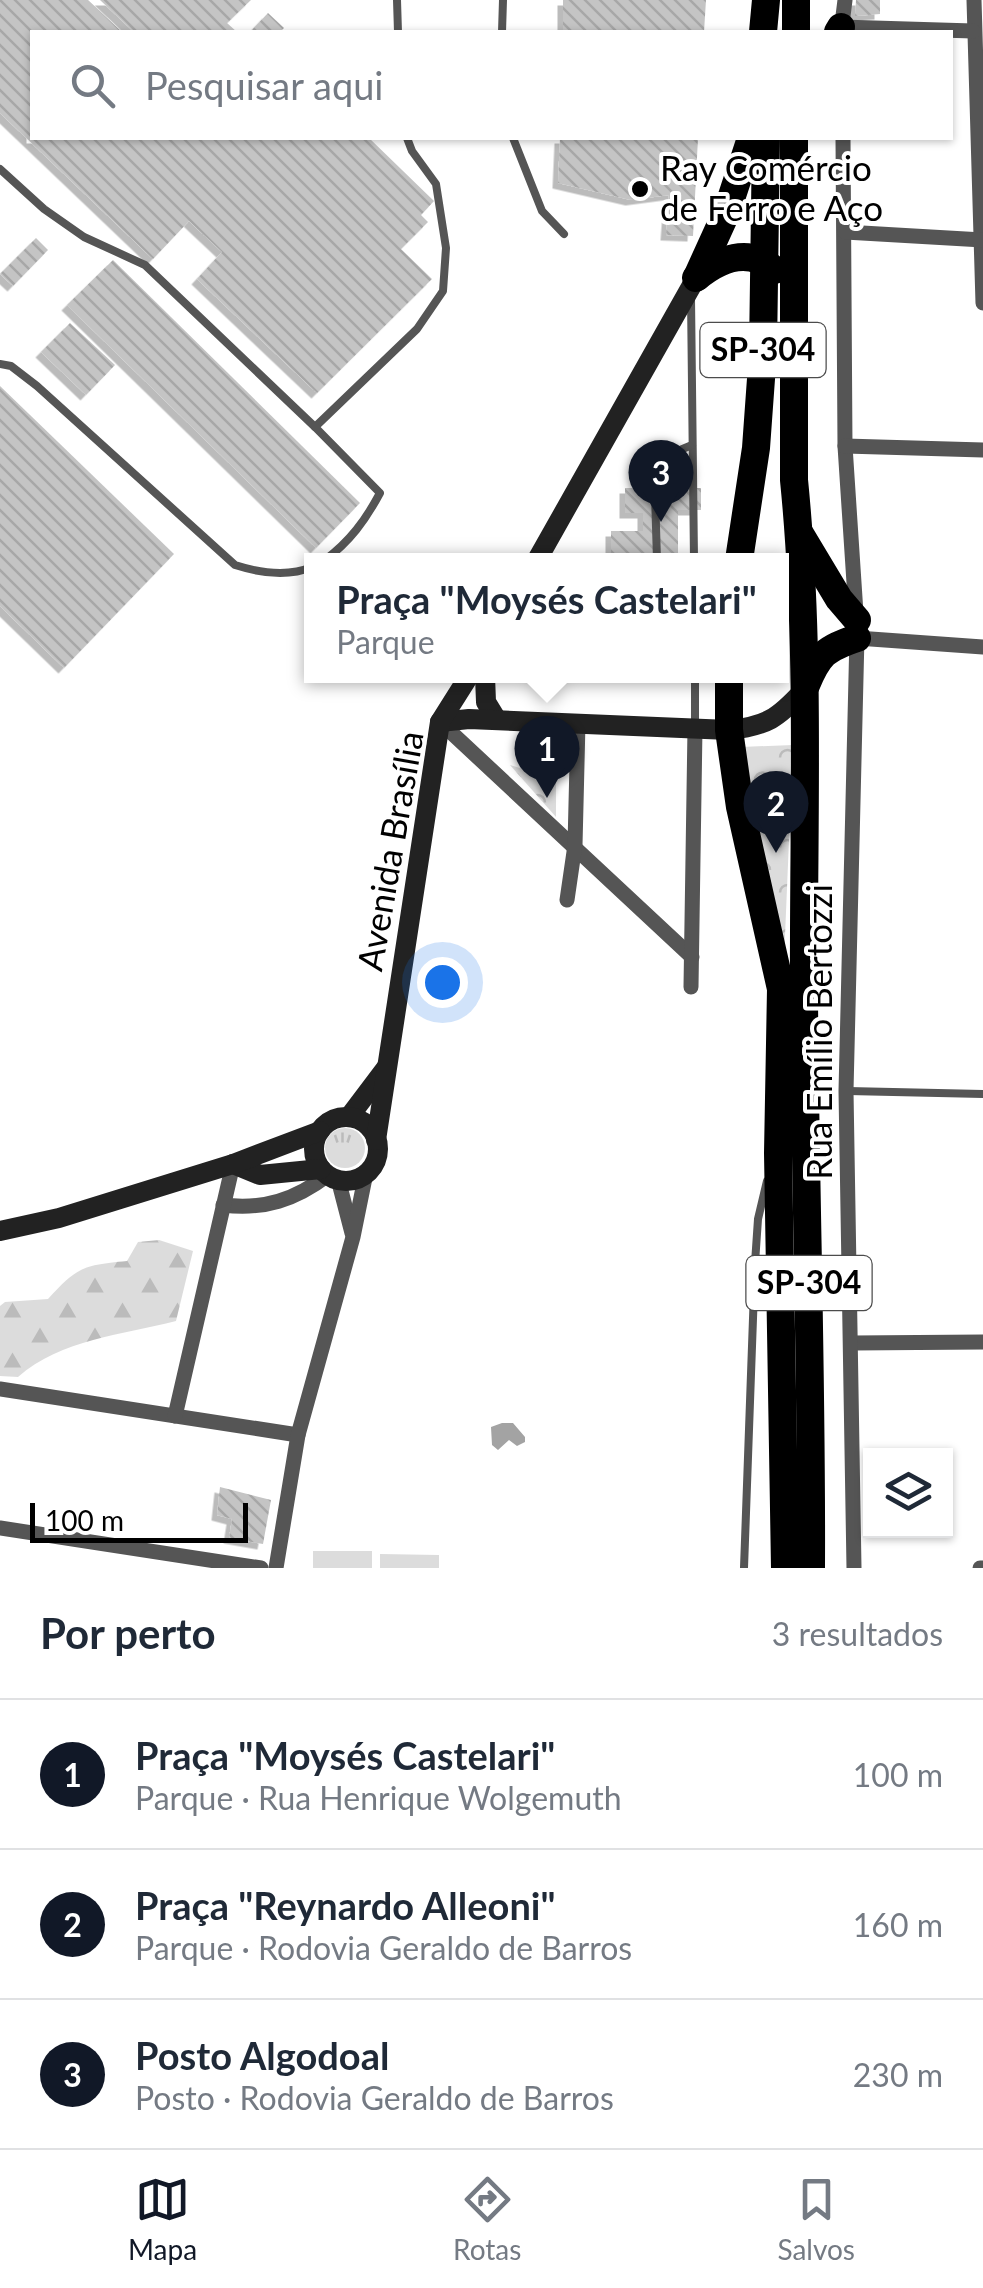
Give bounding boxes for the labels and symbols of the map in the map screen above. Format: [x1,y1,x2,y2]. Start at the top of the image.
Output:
place label: Ray Comércio de Ferro e Aço [660,146,883,228]
marker: Ray Comércio de Ferro e Aço [629,178,651,200]
road number: SP-304 [700,323,826,377]
pin: 3 [628,440,694,522]
pin: 1 [514,716,580,798]
street label: Avenida Brasília [347,728,431,974]
pin: 2 [744,770,808,853]
street label: Rua Emílio Bertozzi [797,884,839,1180]
your location [417,957,468,1008]
road number: SP-304 [746,1256,872,1310]
scale bar [30,1498,248,1542]

